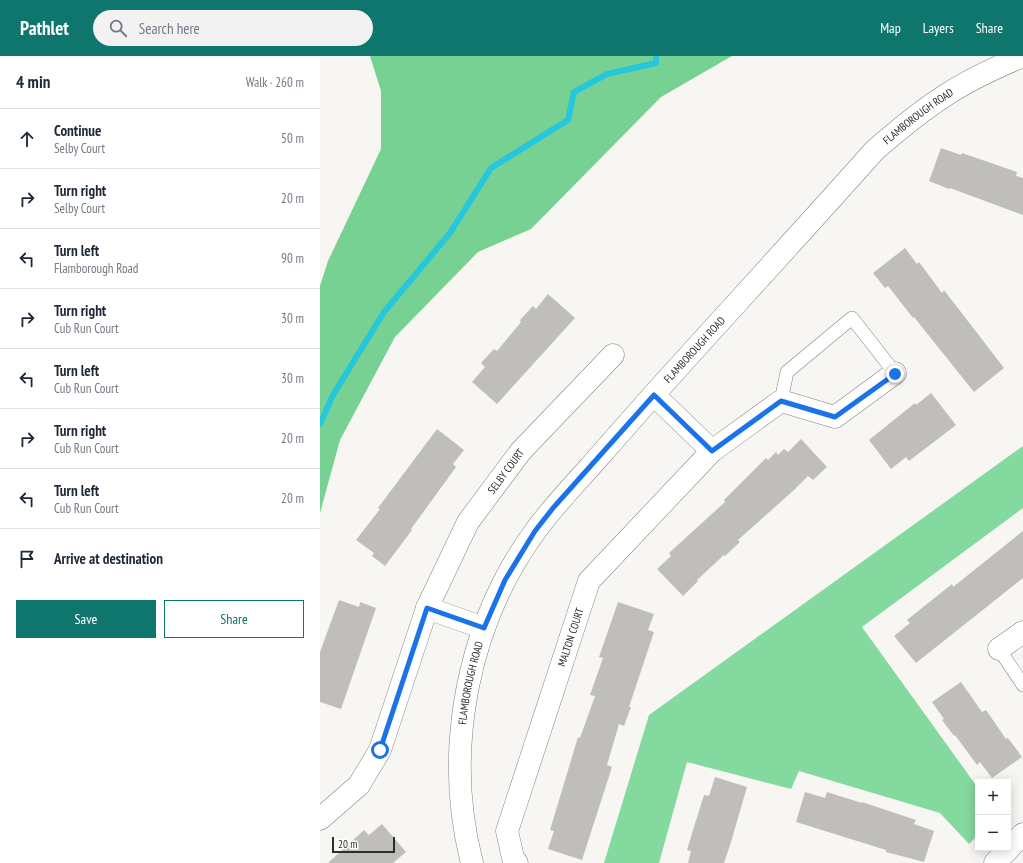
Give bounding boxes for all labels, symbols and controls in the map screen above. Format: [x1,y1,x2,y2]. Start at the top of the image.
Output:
search box [93,10,373,46]
text: Pathlet [20,16,69,40]
icon: search [107,17,129,39]
text: Search here [139,19,200,38]
text: Map [880,19,901,37]
text: Layers [923,19,954,37]
text: Share [976,19,1003,37]
text: 4 min [16,71,50,93]
text: Walk · 260 m [246,74,304,91]
street label: FLAMBOROUGH ROAD [880,85,956,147]
text: Continue [54,121,101,140]
icon: ahead [16,128,38,150]
text: 50 m [281,130,304,147]
text: Selby Court [54,140,105,157]
text: Turn right [54,181,106,200]
icon: right [16,188,38,210]
text: 20 m [281,190,304,207]
text: Selby Court [54,200,105,217]
text: Turn left [54,241,99,260]
icon: left [16,248,38,270]
text: 90 m [281,250,304,267]
text: Flamborough Road [54,260,138,277]
text: Turn right [54,301,106,320]
icon: right [16,308,38,330]
text: 30 m [281,310,304,327]
street label: FLAMBOROUGH ROAD [661,313,728,386]
text: Cub Run Court [54,320,118,337]
text: Turn left [54,361,99,380]
route end [886,365,904,383]
icon: left [16,368,38,390]
text: 30 m [281,370,304,387]
text: Cub Run Court [54,380,118,397]
text: Turn right [54,421,106,440]
icon: right [16,428,38,450]
text: 20 m [281,430,304,447]
text: Cub Run Court [54,440,118,457]
street label: SELBY COURT [485,446,527,497]
text: Turn left [54,481,99,500]
icon: left [16,488,38,510]
text: 20 m [281,490,304,507]
text: Cub Run Court [54,500,118,517]
icon: arrive [16,548,38,570]
text: Arrive at destination [54,549,163,568]
button: Save [16,600,156,638]
button: Share [164,600,304,638]
street label: MALTON COURT [554,606,587,668]
street label: FLAMBOROUGH ROAD [455,639,486,725]
route start [371,741,389,759]
map controls [975,779,1011,851]
button: + [975,779,1011,815]
button: − [975,815,1011,851]
scale bar [332,835,395,854]
text: 20 m [338,837,357,851]

